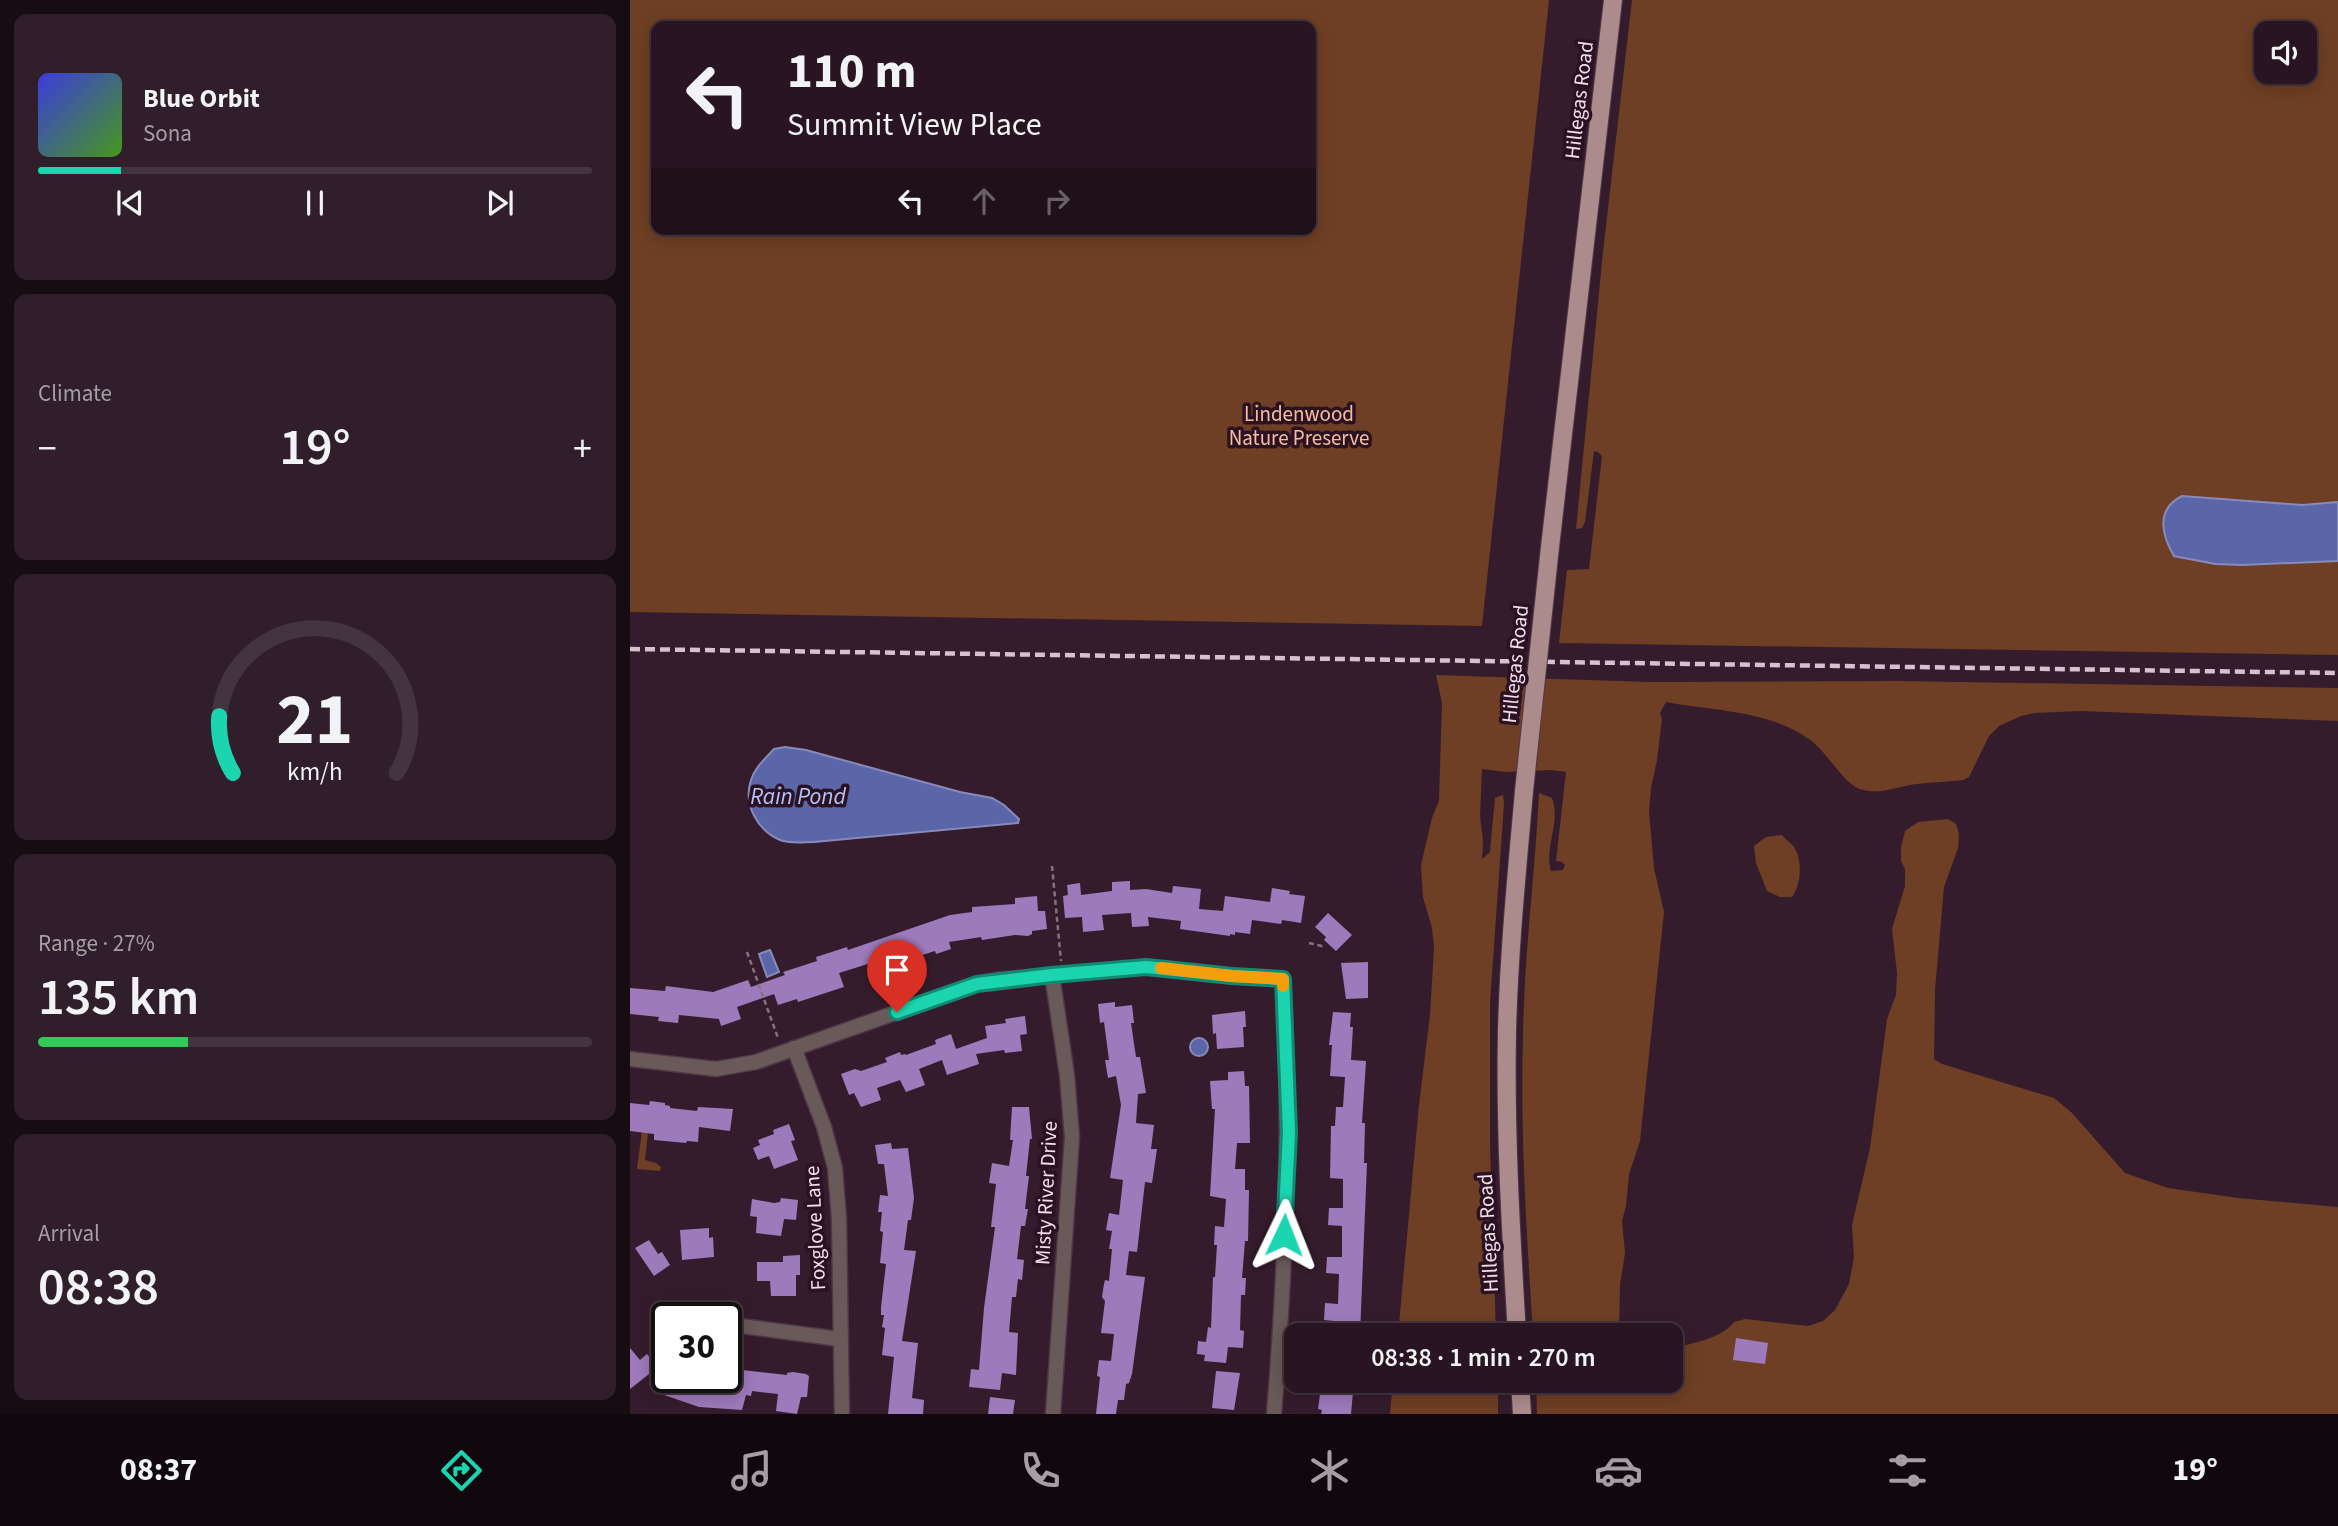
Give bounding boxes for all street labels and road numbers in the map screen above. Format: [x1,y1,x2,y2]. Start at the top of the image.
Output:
street label: Hillegas Road [1557,39,1601,161]
street label: Hillegas Road [1494,603,1536,725]
street label: Misty River Drive [1027,1120,1065,1266]
street label: Foxglove Lane [797,1165,833,1291]
street label: Hillegas Road [1470,1173,1506,1293]

